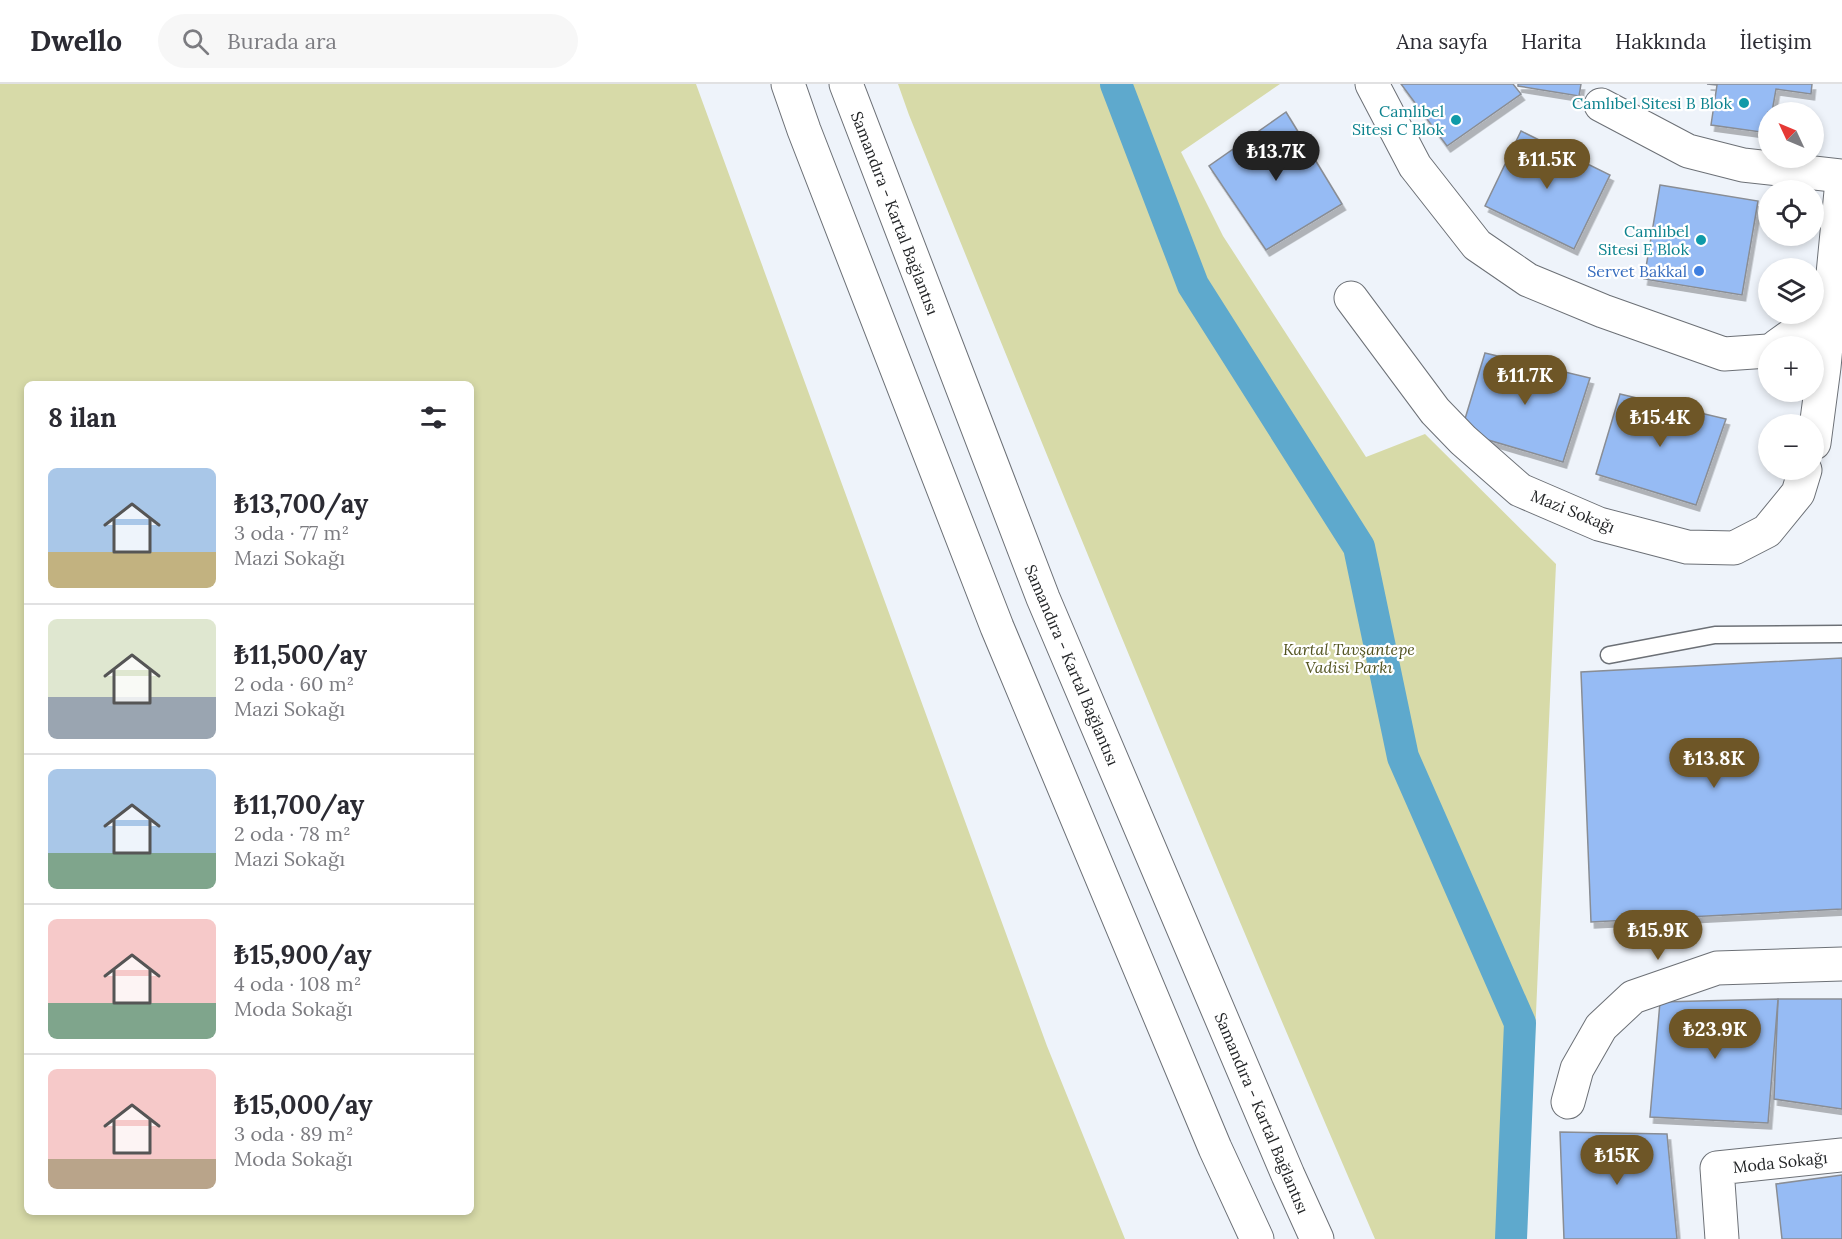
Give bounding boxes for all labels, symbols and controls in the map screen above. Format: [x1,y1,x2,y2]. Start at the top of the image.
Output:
search box [158,14,578,68]
text: Dwello [30,23,122,59]
icon: search [179,25,212,58]
text: Burada ara [227,27,337,55]
text: Ana sayfa [1396,28,1488,55]
text: Harita [1521,28,1582,55]
text: Hakkında [1615,28,1707,55]
text: İletişim [1740,28,1812,55]
place label: Camlıbel Sitesi B Blok [1572,93,1732,113]
marker: Camlıbel Sitesi B Blok [1737,96,1751,110]
place label: Camlıbel Sitesi C Blok [1352,101,1444,139]
north arrow [1758,102,1824,168]
map controls [1758,102,1824,480]
street label: Samandıra - Kartal Bağlantısı [847,108,943,318]
marker: Camlıbel Sitesi C Blok [1449,113,1463,127]
pin: ₺13.7K [1227,131,1325,182]
text: ₺13.7K [1247,138,1305,163]
pin: ₺11.5K [1498,139,1596,190]
text: ₺11.5K [1518,146,1576,171]
button: locate [1758,180,1824,246]
place label: Camlıbel Sitesi E Blok [1598,221,1689,259]
marker: Camlıbel Sitesi E Blok [1694,233,1708,247]
button: layers [1758,258,1824,324]
place label: Servet Bakkal [1587,261,1687,281]
marker: Servet Bakkal [1692,264,1706,278]
button: + [1758,336,1824,402]
pin: ₺11.7K [1476,355,1574,406]
text: ₺11.7K [1497,362,1553,387]
pin: ₺15.4K [1611,397,1709,448]
text: 8 ilan [48,401,117,434]
icon: filters [417,401,450,434]
text: ₺15.4K [1630,404,1690,429]
button: − [1758,414,1824,480]
street label: Mazi Sokağı [1528,485,1618,537]
text: ₺13,700/ay [234,487,368,520]
icon: home [96,492,168,564]
text: 3 oda · 77 m² [234,520,349,545]
text: Mazi Sokağı [234,545,345,570]
street label: Samandıra - Kartal Bağlantısı [1021,561,1123,769]
text: ₺11,500/ay [234,638,367,671]
park label: Kartal Tavşantepe Vadisi Parkı [1283,639,1415,677]
icon: home [96,643,168,715]
text: 2 oda · 60 m² [234,671,354,696]
text: Mazi Sokağı [234,696,345,721]
pin: ₺13.8K [1665,738,1763,789]
text: ₺13.8K [1683,745,1745,770]
text: ₺11,700/ay [234,788,364,821]
icon: home [96,793,168,865]
text: 2 oda · 78 m² [234,821,351,846]
text: Mazi Sokağı [234,846,345,871]
pin: ₺15.9K [1609,910,1707,961]
text: ₺15.9K [1627,917,1689,942]
text: ₺15,900/ay [234,938,371,971]
icon: home [96,943,168,1015]
text: 4 oda · 108 m² [234,971,361,996]
text: Moda Sokağı [234,996,353,1021]
street label: Samandıra - Kartal Bağlantısı [1211,1009,1313,1217]
pin: ₺23.9K [1666,1009,1764,1060]
text: ₺23.9K [1683,1016,1747,1041]
text: ₺15,000/ay [234,1088,373,1121]
icon: home [96,1093,168,1165]
text: 3 oda · 89 m² [234,1121,353,1146]
pin: ₺15K [1581,1135,1653,1186]
text: ₺15K [1595,1142,1640,1167]
text: Moda Sokağı [234,1146,353,1171]
street label: Moda Sokağı [1732,1147,1828,1177]

